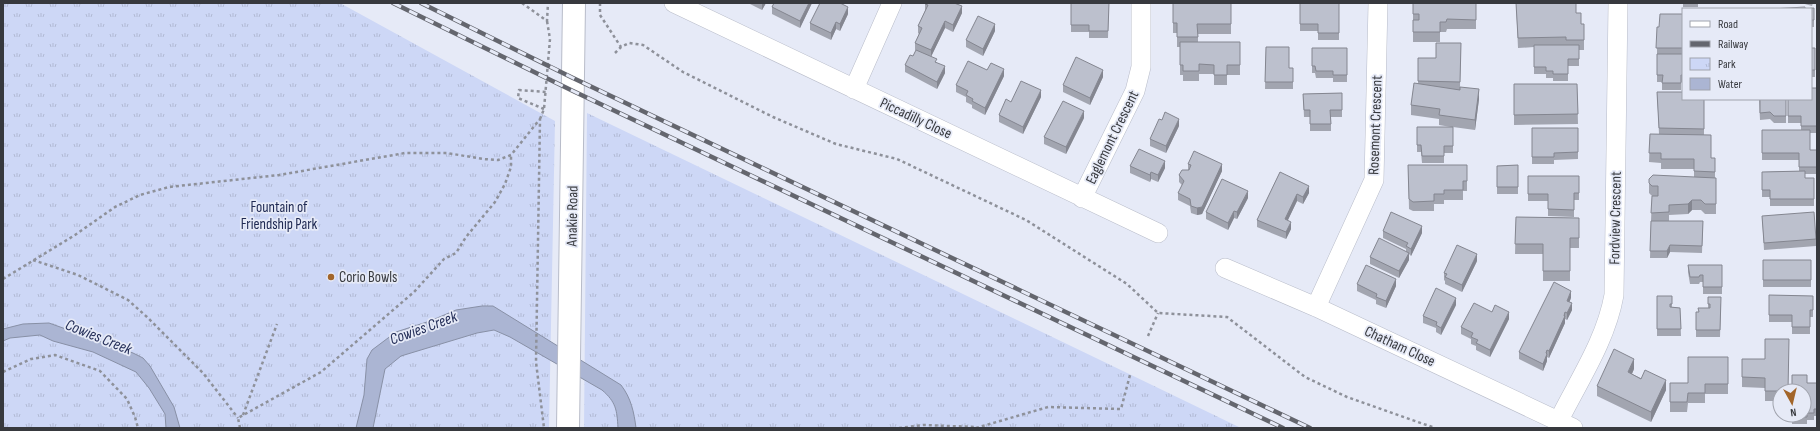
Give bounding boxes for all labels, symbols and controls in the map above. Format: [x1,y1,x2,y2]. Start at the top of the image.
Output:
legend [1682,8,1812,100]
text: Road [1718,17,1738,32]
text: Railway [1718,37,1749,52]
text: Park [1718,57,1736,72]
street label: Rosemont Crescent [1364,75,1387,175]
text: Water [1718,77,1742,92]
street label: Eaglemont Crescent [1082,87,1143,187]
street label: Piccadilly Close [877,94,955,143]
street label: Fordview Crescent [1605,171,1626,265]
street label: Anakie Road [562,185,583,248]
park label: Fountain of Friendship Park [241,198,318,234]
place label: Corio Bowls [339,268,398,287]
marker: Corio Bowls [326,272,336,282]
water label: Cowies Creek [387,307,461,349]
water label: Cowies Creek [62,315,136,360]
street label: Chatham Close [1361,322,1438,371]
north arrow [1772,383,1812,423]
text: N [1789,406,1797,419]

